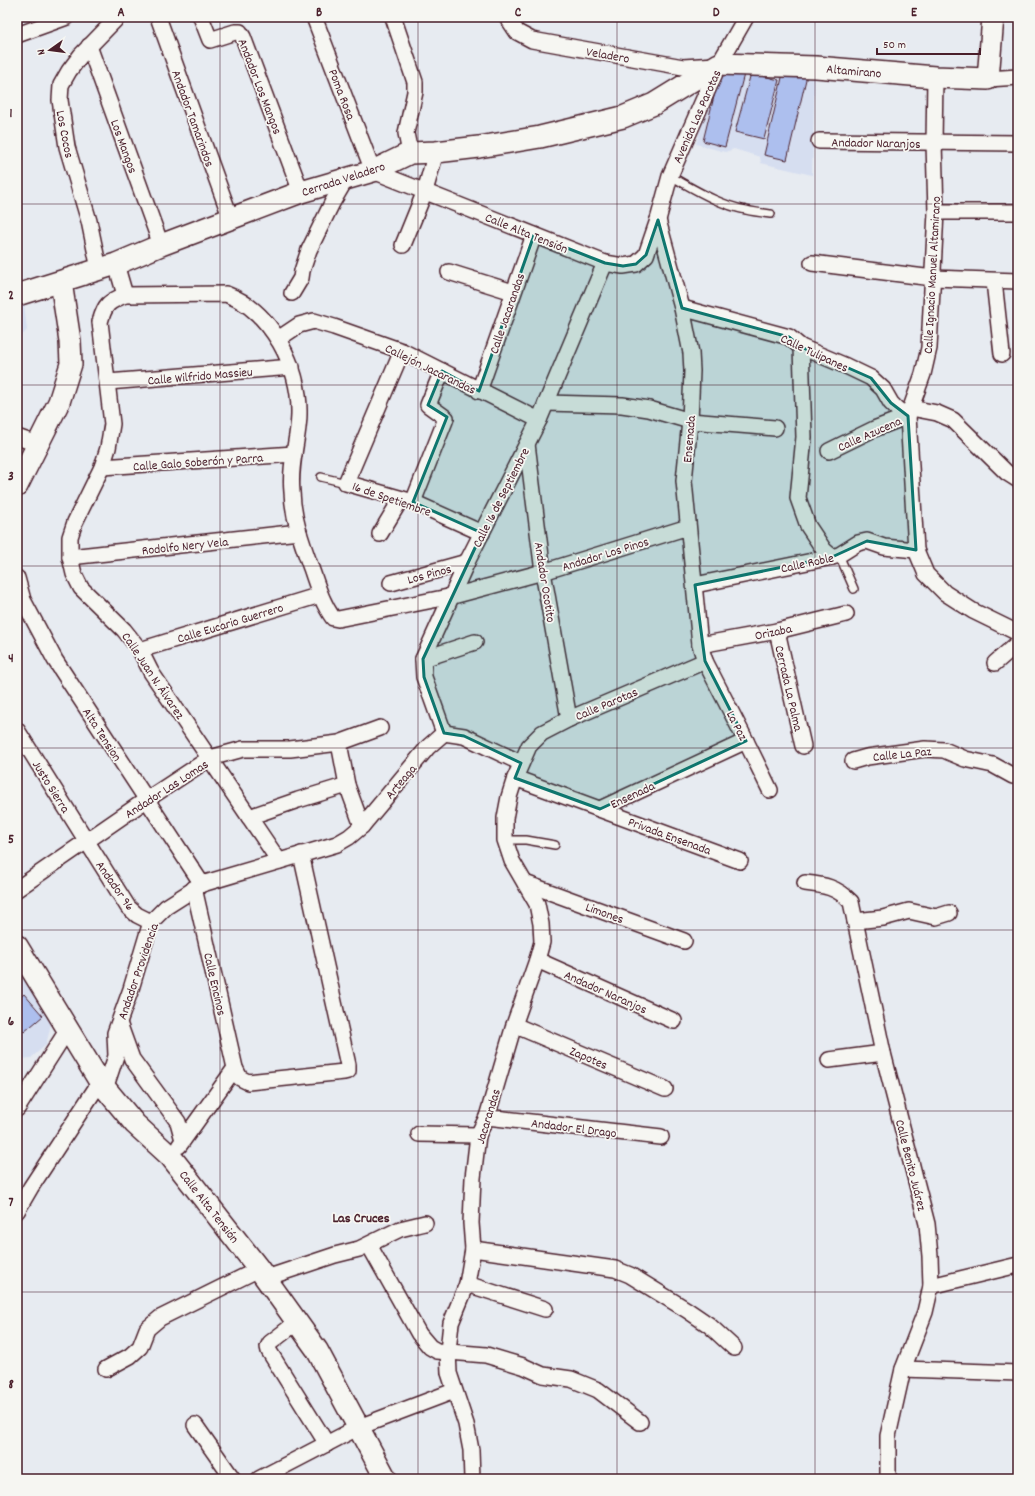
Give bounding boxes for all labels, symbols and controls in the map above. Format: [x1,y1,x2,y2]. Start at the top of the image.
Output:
text: A [117,4,125,23]
text: B [316,4,322,23]
text: C [515,4,522,23]
text: D [713,4,720,23]
text: E [911,4,918,23]
north arrow [30,30,70,70]
scale bar [877,30,980,56]
street label: Andador Los Mangos [232,36,286,138]
text: 50 m [883,37,906,54]
street label: Veladero [584,43,631,70]
text: N [34,47,51,57]
street label: Altamirano [826,61,882,84]
street label: Poma Rosa [322,67,359,124]
street label: Avenida Las Parotas [669,67,727,167]
street label: Andador Tamarindos [165,68,218,170]
text: 1 [10,105,13,124]
street label: Los Cocos [50,109,77,160]
street label: Los Mangos [104,117,141,177]
street label: Andador Naranjos [831,134,921,155]
street label: Cerrada Veladero [300,158,388,203]
street label: Calle Ignacio Manuel Altamirano [920,196,947,354]
street label: Calle Alta Tensión [482,209,570,260]
street label: Calle Jacarandas [486,271,531,357]
text: 2 [8,287,14,306]
street label: Calle Tulipanes [777,330,851,378]
street label: Callejón Jacarandas [381,340,479,401]
street label: Calle Wilfrido Massieu [147,363,254,392]
street label: Calle Azucena [835,412,906,458]
street label: Ensenada [679,414,702,464]
street label: Calle 16 de Septiembre [469,445,536,551]
street label: Calle Galo Soberón y Parra [132,449,265,478]
text: 3 [8,468,14,487]
street label: 16 de Spetiembre [349,478,434,523]
street label: Rodolfo Nery Vela [141,533,230,561]
street label: Andador Los Pinos [560,533,652,578]
street label: Andador Ocotito [528,541,559,624]
street label: Calle Roble [779,549,836,579]
street label: Los Pinos [405,560,454,590]
street label: Calle Eucario Guerrero [175,599,286,650]
street label: Orizaba [753,620,795,647]
street label: Calle Juan N. Álvarez [116,629,188,724]
street label: Cerrada La Palma [768,644,807,734]
text: 4 [8,650,14,669]
street label: Calle Parotas [573,684,641,727]
street label: Alta Tension [76,705,125,766]
street label: La Paz [720,708,751,744]
street label: Calle La Paz [872,743,933,768]
street label: Andador Las Lomas [122,756,213,824]
street label: Justo Sierra [26,757,74,818]
street label: Arteaga [382,760,423,804]
street label: Ensenada [608,777,659,815]
street label: Privada Ensenada [625,814,714,861]
text: 5 [8,831,14,850]
street label: Andador 96 [90,858,138,915]
street label: Limones [582,899,626,930]
street label: Andador Providencia [114,920,165,1023]
street label: Calle Encinos [197,951,230,1018]
street label: Andador Naranjos [560,966,650,1020]
text: 6 [8,1013,15,1032]
street label: Zapotes [566,1043,610,1076]
street label: Jacarandas [472,1087,507,1147]
street label: Andador El Drago [530,1115,618,1144]
street label: Calle Benito Juárez [889,1118,930,1213]
street label: Calle Alta Tensión [173,1167,243,1248]
text: 7 [9,1194,14,1213]
district label: Las Cruces [332,1209,390,1229]
text: 8 [8,1376,14,1395]

